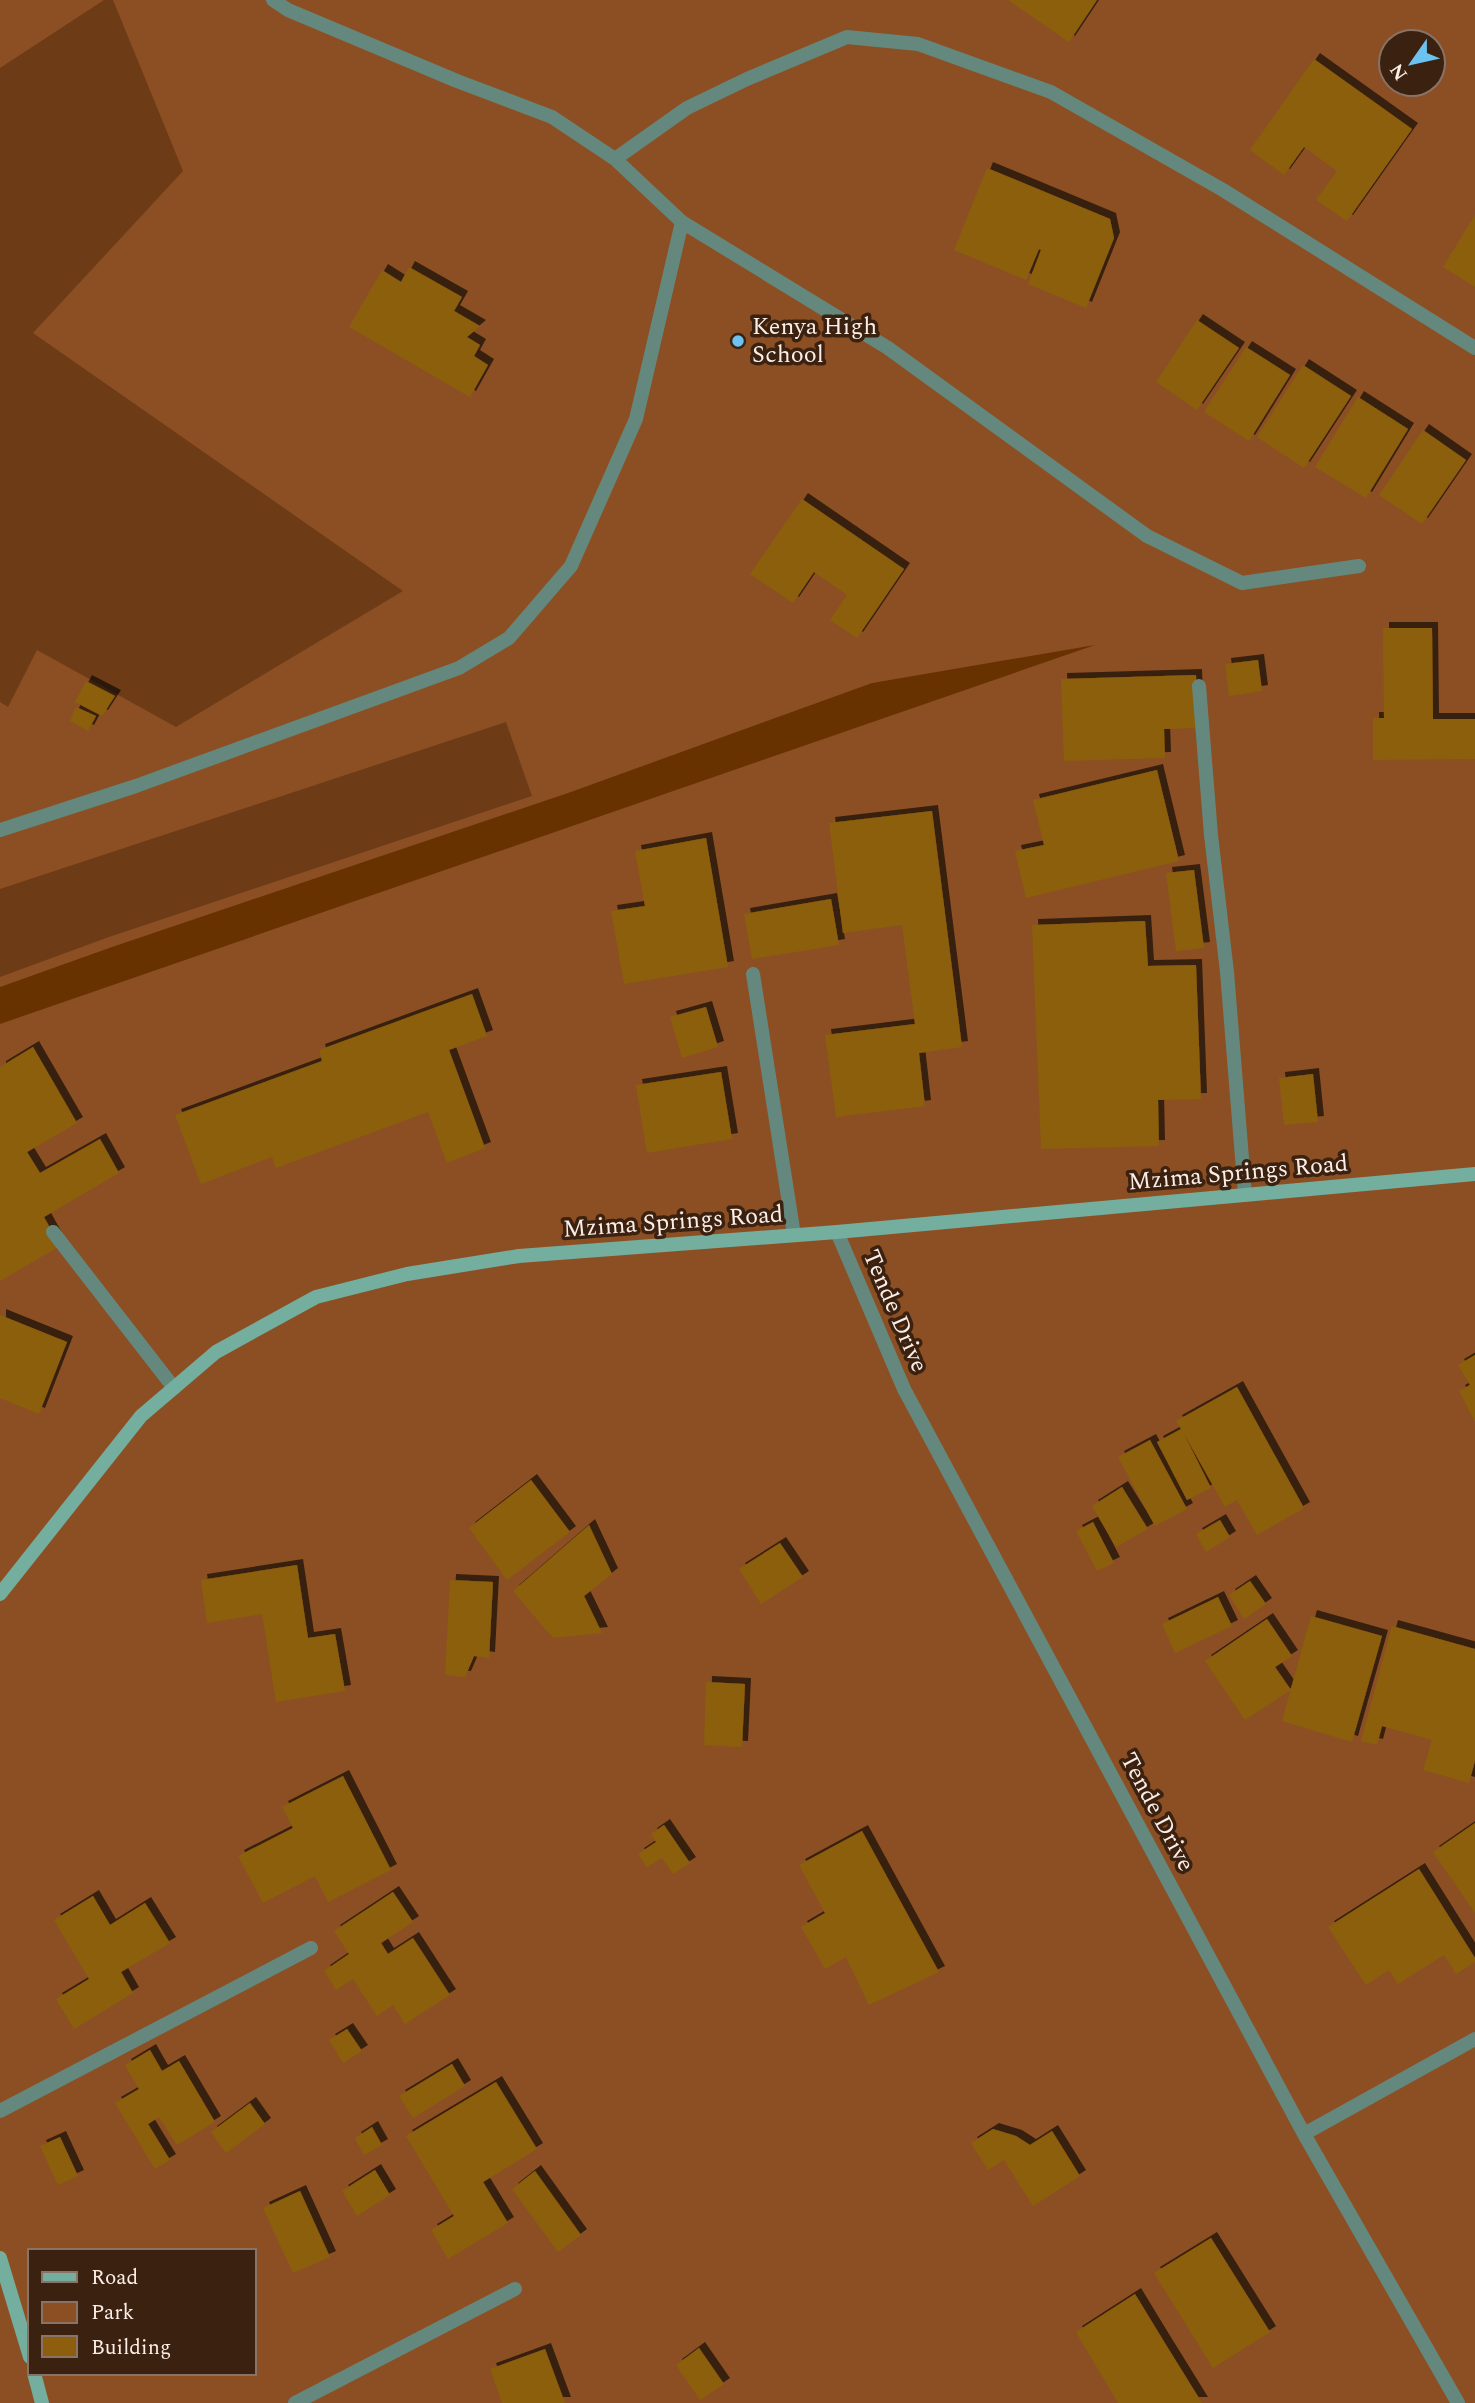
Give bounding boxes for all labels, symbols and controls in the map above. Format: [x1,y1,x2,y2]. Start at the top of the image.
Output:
north arrow [1377,28,1447,98]
text: N [1383,57,1416,86]
place label: Kenya High School [752,309,877,373]
marker: Kenya High School [730,333,746,349]
street label: Mzima Springs Road [1127,1145,1349,1201]
street label: Mzima Springs Road [562,1196,784,1248]
street label: Tende Drive [853,1244,937,1378]
street label: Tende Drive [1111,1746,1203,1878]
legend [28,2249,256,2375]
text: Road [91,2262,138,2294]
text: Park [91,2297,135,2329]
text: Building [91,2332,171,2364]

